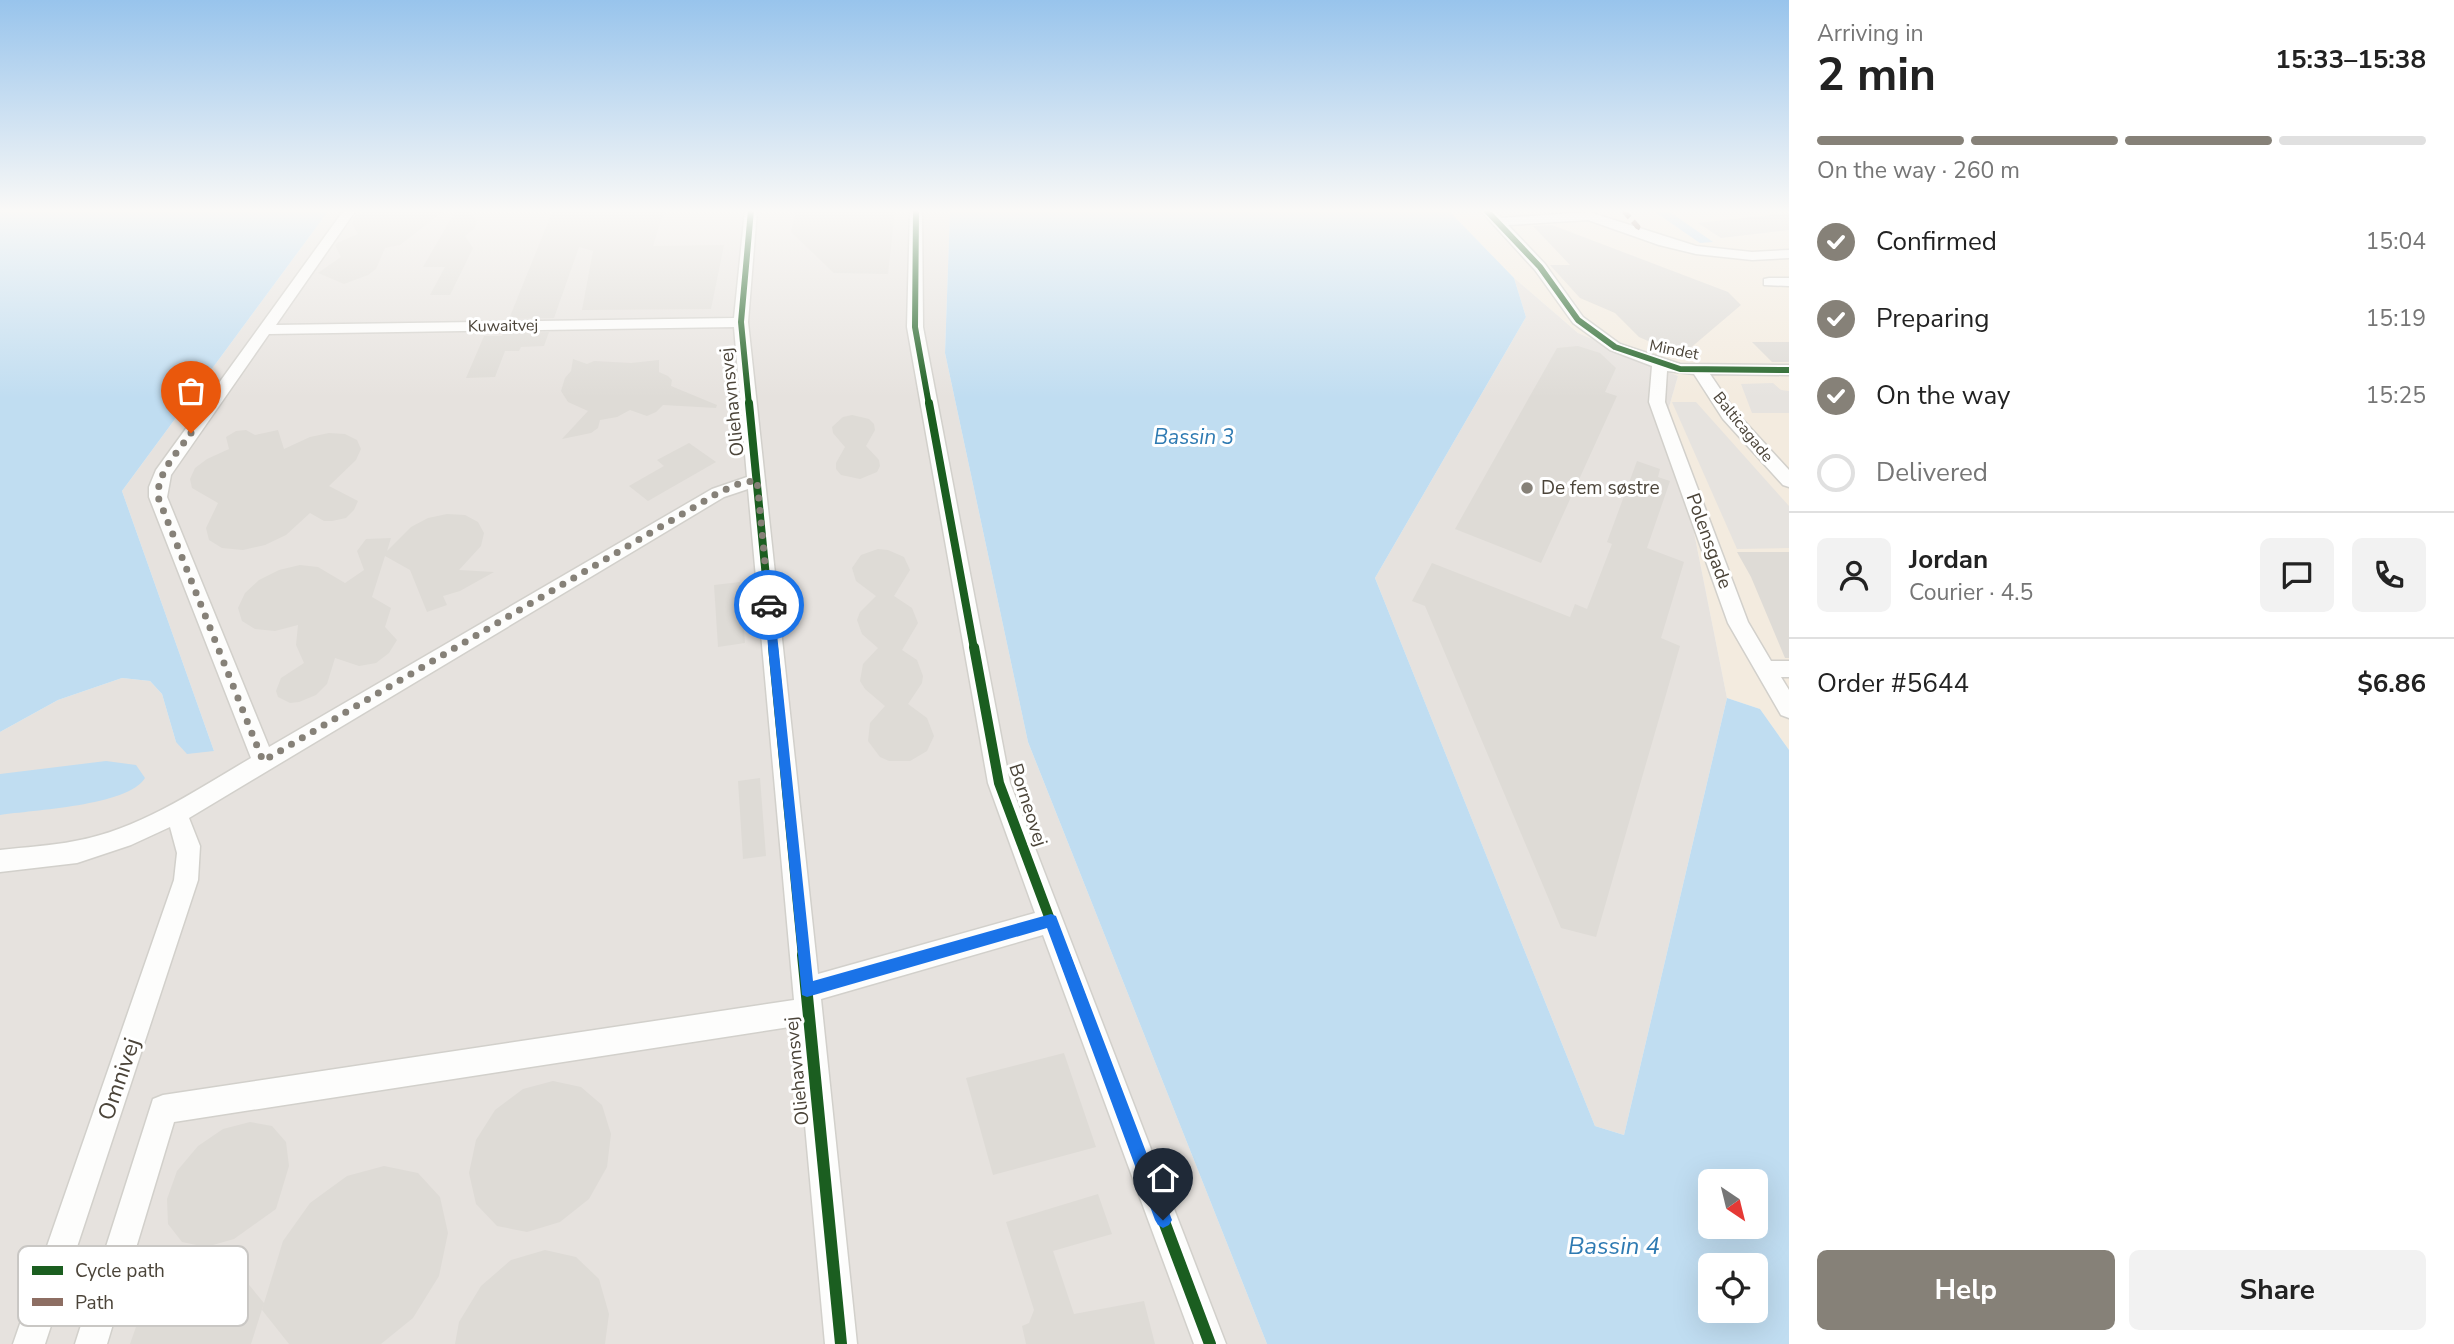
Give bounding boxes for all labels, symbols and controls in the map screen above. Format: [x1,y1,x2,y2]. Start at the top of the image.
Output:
text: Arriving in [1817,18,1924,49]
text: 15:33–15:38 [2275,42,2426,77]
text: 2 min [1817,43,1936,106]
text: On the way · 260 m [1817,155,2020,186]
icon: check [1817,223,1855,261]
text: Confirmed [1876,224,1997,259]
text: 15:04 [2366,226,2426,257]
icon: check [1817,300,1855,338]
text: Preparing [1876,301,1989,336]
text: 15:19 [2366,303,2426,334]
street label: Kuwaitvej [468,314,538,338]
street label: Mindet [1647,334,1701,366]
street label: Oliehavnsvej [713,346,751,458]
pin [161,361,221,433]
icon: bag [172,372,210,410]
icon: check [1817,377,1855,415]
text: On the way [1876,378,2010,413]
text: 15:25 [2366,380,2426,411]
street label: Balticagade [1708,387,1778,467]
water label: Bassin 3 [1154,423,1234,451]
text: Delivered [1876,455,1988,490]
place label: De fem søstre [1541,475,1660,501]
marker: De fem søstre [1519,480,1535,496]
street label: Polensgade [1680,490,1738,592]
button: person [1817,538,1891,612]
button: chat [2260,538,2334,612]
button: phone [2352,538,2426,612]
text: Jordan [1909,542,1988,577]
courier [734,570,804,640]
text: Courier · 4.5 [1909,577,2033,608]
icon: car [750,586,788,624]
text: Order #5644 [1817,666,1969,701]
text: $6.86 [2357,666,2426,701]
street label: Borneovej [1002,760,1054,850]
street label: Oliehavnsvej [778,1015,816,1127]
street label: Omnivej [90,1034,148,1124]
pin [1133,1148,1193,1220]
icon: home [1144,1159,1182,1197]
north arrow [1698,1169,1768,1239]
map controls [1698,1169,1768,1323]
water label: Bassin 4 [1568,1230,1660,1262]
legend [18,1246,248,1326]
button: Help [1817,1250,2115,1330]
button: Share [2129,1250,2426,1330]
button: locate [1698,1253,1768,1323]
text: Cycle path [75,1258,165,1284]
text: Path [75,1290,114,1316]

